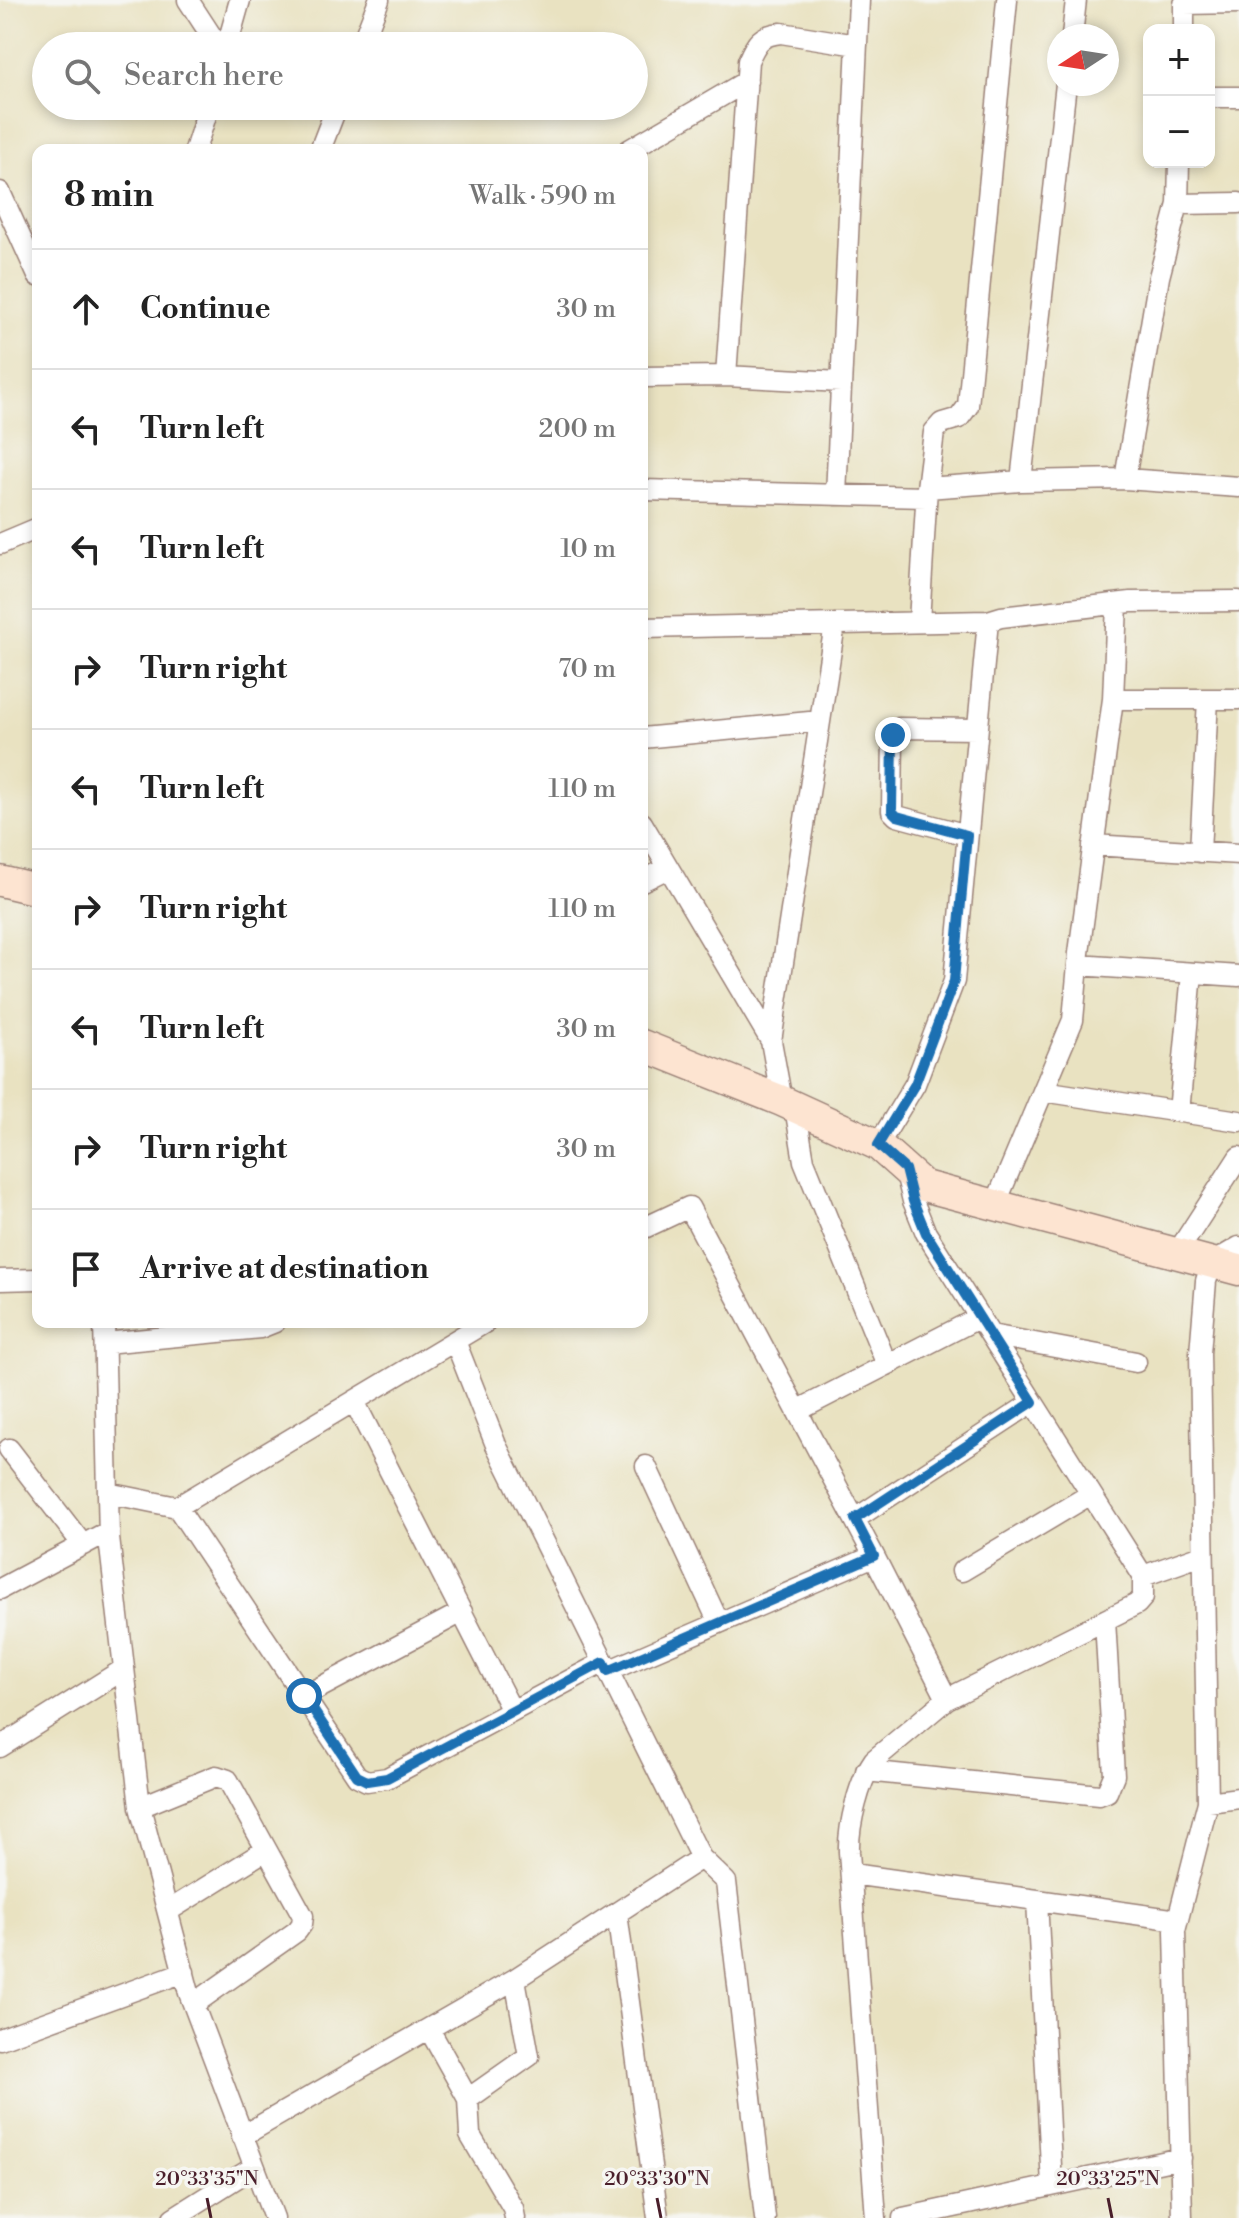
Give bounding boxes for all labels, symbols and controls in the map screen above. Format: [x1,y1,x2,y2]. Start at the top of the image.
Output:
north arrow [1047,24,1119,96]
map controls [1143,24,1215,168]
button: + [1143,24,1215,96]
search box [32,32,648,120]
icon: search [60,54,104,98]
text: Search here [124,57,284,95]
button: − [1143,96,1215,168]
text: 8 min [64,175,154,217]
text: Walk · 590 m [469,180,616,212]
icon: ahead [64,287,108,331]
text: Continue [140,290,271,328]
text: 30 m [556,293,616,325]
icon: left [64,407,108,451]
text: Turn left [140,410,264,448]
text: 200 m [539,413,616,445]
icon: left [64,527,108,571]
text: Turn left [140,530,264,568]
text: 10 m [560,533,616,565]
icon: right [64,647,108,691]
text: Turn right [140,650,287,688]
text: 70 m [558,653,616,685]
route end [875,717,911,753]
icon: left [64,767,108,811]
text: Turn left [140,770,264,808]
text: 110 m [548,773,616,805]
icon: right [64,887,108,931]
text: Turn right [140,890,287,928]
text: 110 m [548,893,616,925]
icon: left [64,1007,108,1051]
text: Turn left [140,1010,264,1048]
text: 30 m [556,1013,616,1045]
icon: right [64,1127,108,1171]
text: Turn right [140,1130,287,1168]
text: 30 m [556,1133,616,1165]
icon: arrive [64,1247,108,1291]
text: Arrive at destination [140,1250,429,1288]
route start [286,1678,322,1714]
text: 20°33'35"N [155,2167,259,2192]
text: 20°33'30"N [604,2167,710,2192]
text: 20°33'25"N [1056,2167,1160,2192]

